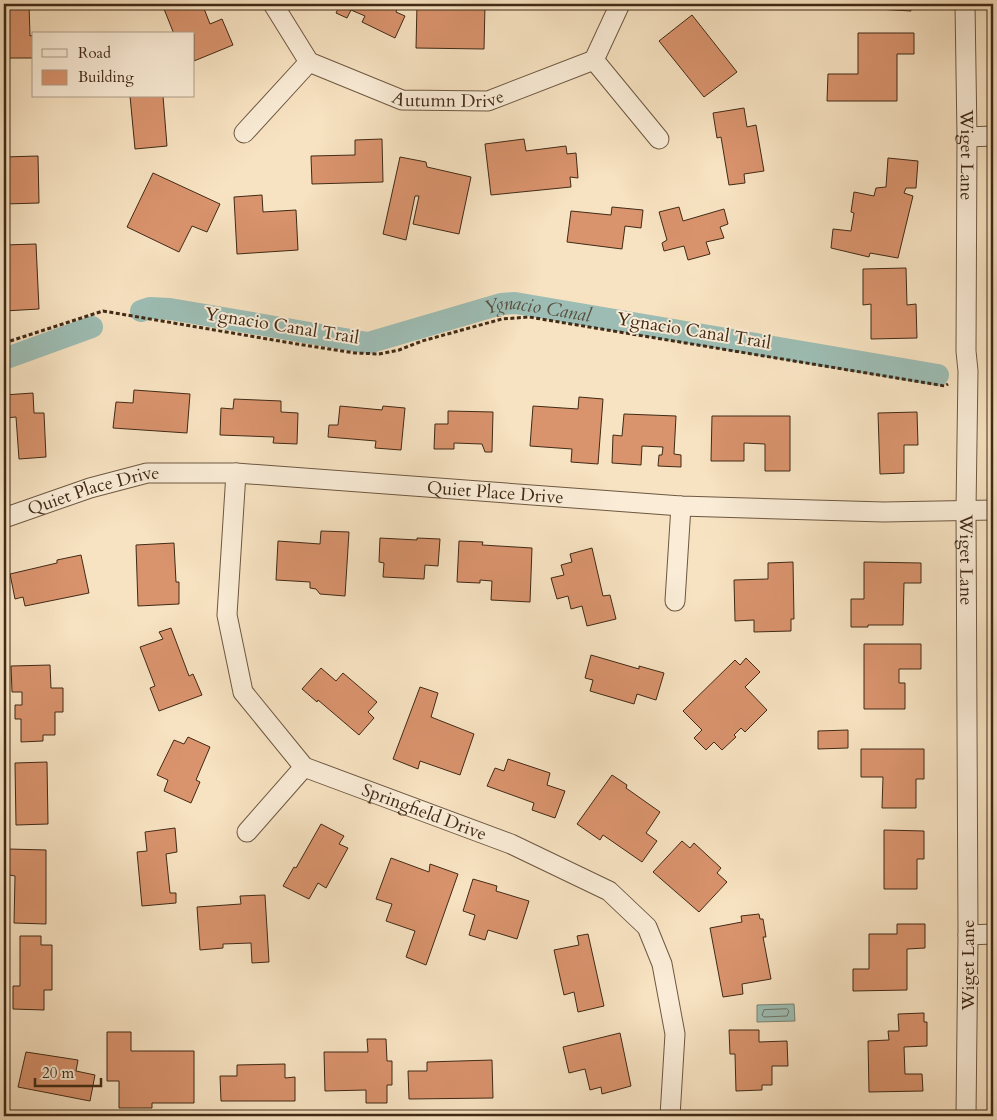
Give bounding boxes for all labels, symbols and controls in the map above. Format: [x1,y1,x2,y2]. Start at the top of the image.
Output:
legend [32,32,195,98]
text: Road [78,43,111,63]
text: Building [78,67,134,87]
street label: Autumn Drive [388,83,508,113]
street label: Wiget Lane [954,108,980,200]
water label: Ygnacio Canal [481,290,594,329]
street label: Ygnacio Canal Trail [203,301,361,351]
street label: Ygnacio Canal Trail [615,306,773,356]
street label: Quiet Place Drive [24,460,160,521]
street label: Quiet Place Drive [426,475,565,510]
street label: Wiget Lane [954,513,979,605]
street label: Springfield Drive [358,777,490,846]
street label: Wiget Lane [956,920,981,1011]
scale bar [35,1055,101,1087]
text: 20 m [42,1063,74,1083]

